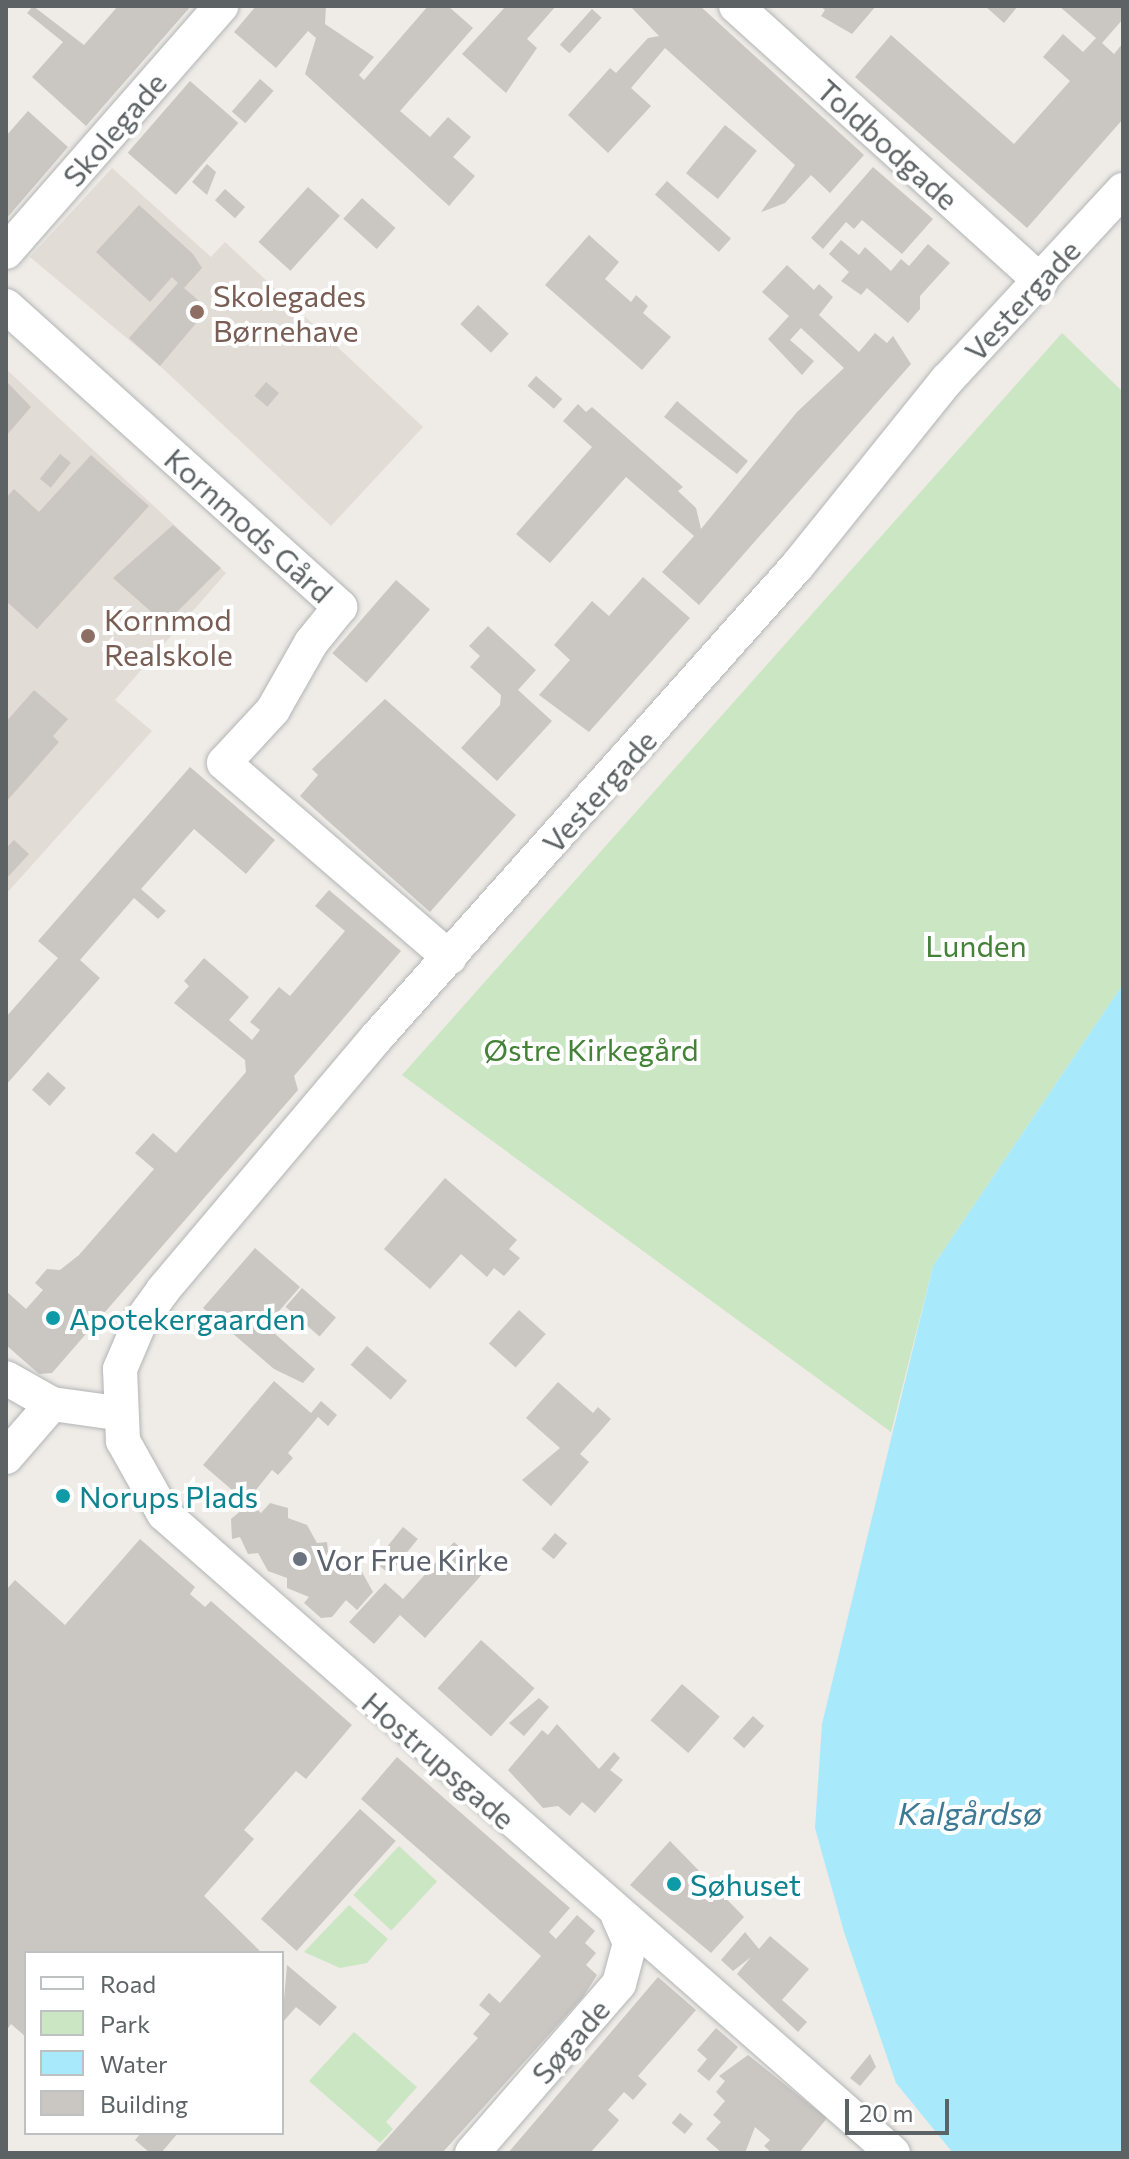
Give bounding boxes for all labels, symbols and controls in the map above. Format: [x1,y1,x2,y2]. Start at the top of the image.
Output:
street label: Skolegade [55,65,173,193]
street label: Toldbodgade [810,71,966,217]
street label: Vestergade [957,232,1087,368]
place label: Skolegades Børnehave [213,277,366,348]
marker: Skolegades Børnehave [188,303,206,321]
street label: Kornmods Gård [158,440,340,610]
place label: Kornmod Realskole [104,601,233,672]
marker: Kornmod Realskole [79,627,97,645]
street label: Vestergade [535,722,663,860]
park label: Lunden [925,927,1027,963]
park label: Østre Kirkegård [483,1031,699,1067]
place label: Apotekergaarden [69,1300,306,1336]
marker: Apotekergaarden [44,1309,62,1327]
place label: Norups Plads [79,1478,258,1514]
marker: Norups Plads [54,1487,72,1505]
place label: Vor Frue Kirke [316,1541,508,1577]
marker: Vor Frue Kirke [291,1550,309,1568]
street label: Hostrupsgade [355,1684,523,1836]
water label: Kalgårdsø [898,1793,1042,1831]
place label: Søhuset [690,1866,801,1902]
marker: Søhuset [665,1875,683,1893]
legend [24,1951,284,2135]
text: Road [100,1969,156,1998]
street label: Søgade [523,1991,617,2091]
text: Park [100,2009,150,2038]
text: Water [100,2049,168,2078]
scale bar [849,2083,953,2133]
text: Building [100,2089,188,2118]
text: 20 m [859,2098,913,2127]

